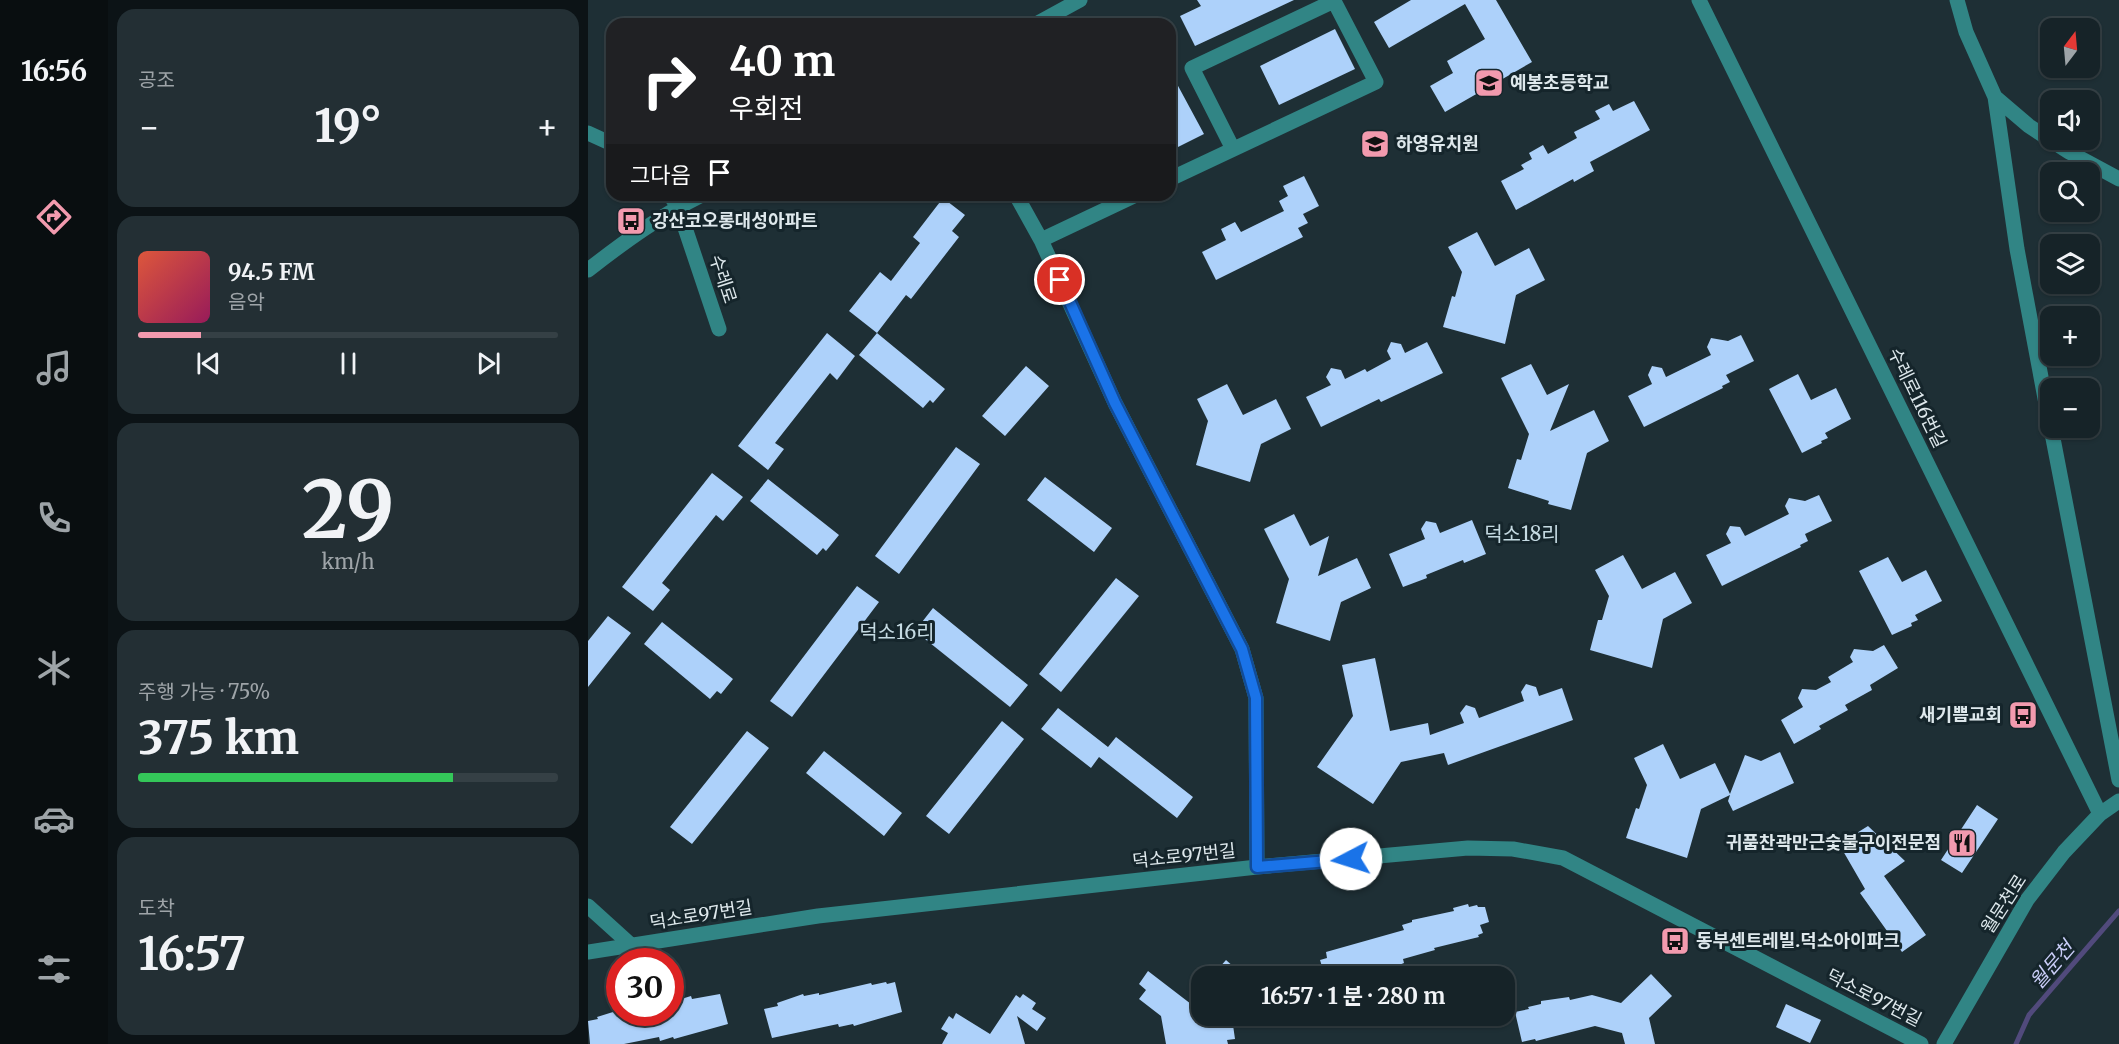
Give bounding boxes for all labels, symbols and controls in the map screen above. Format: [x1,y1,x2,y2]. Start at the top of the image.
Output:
north arrow [2040,18,2100,78]
map controls [2040,18,2100,438]
text: 40 m [729,35,835,87]
icon: right [630,42,708,120]
text: 16:56 [21,54,87,88]
text: 공조 [138,67,175,92]
school or university icon: 예봉초등학교 [1473,67,1505,99]
place label: 예봉초등학교 [1510,71,1609,94]
button: sound [2040,90,2100,150]
text: 우회전 [729,91,804,125]
text: 19° [314,98,382,154]
text: − [138,107,160,148]
text: + [536,107,558,148]
school or university icon: 하영유치원 [1359,128,1391,160]
place label: 하영유치원 [1396,132,1479,155]
icon: arrive [703,156,736,189]
text: 그다음 [630,161,691,189]
button: search [2040,162,2100,222]
icon: directions [33,196,75,238]
bus stop icon: 강산코오롱대성아파트 [615,205,647,237]
place label: 강산코오롱대성아파트 [652,209,818,232]
button: layers [2040,234,2100,294]
street label: 수레로 [705,252,742,306]
pin [1034,254,1085,305]
text: 94.5 FM [228,258,315,286]
icon: arrive [1043,263,1076,296]
text: 음악 [228,289,265,314]
button: + [2040,306,2100,366]
street label: 수레로116번길 [1883,344,1952,452]
icon: music [33,347,75,389]
icon: previous [192,347,225,380]
icon: pause [332,347,365,380]
icon: next [472,347,505,380]
button: − [2040,378,2100,438]
text: 29 [302,461,394,559]
icon: phone [33,497,75,539]
district label: 덕소18리 [1484,521,1560,546]
text: km/h [322,549,374,574]
district label: 덕소16리 [859,619,935,644]
icon: climate [33,647,75,689]
text: 주행 가능 · 75% [138,679,270,704]
bus stop icon: 새기쁨교회 [2007,699,2039,731]
place label: 새기쁨교회 [1919,703,2002,726]
text: 375 km [138,710,299,766]
icon: car [33,798,75,840]
position arrow [1319,827,1383,891]
restaurant icon: 귀품찬곽만근숯불구이전문점 [1946,827,1978,859]
place label: 귀품찬곽만근숯불구이전문점 [1726,831,1941,854]
street label: 덕소로97번길 [1131,839,1237,872]
street label: 월문천로 [1976,870,2031,938]
text: 도착 [138,895,175,920]
street label: 덕소로97번길 [648,895,754,934]
bus stop icon: 동부센트레빌.덕소아이파크 [1659,925,1691,957]
text: 16:57 [138,926,246,982]
place label: 동부센트레빌.덕소아이파크 [1696,929,1900,952]
water label: 월문천 [2024,934,2081,994]
icon: filters [33,948,75,990]
speed limit sign: 30 [606,948,684,1026]
street label: 덕소로97번길 [1823,964,1926,1031]
text: 16:57 · 1 분 · 280 m [1261,982,1445,1010]

